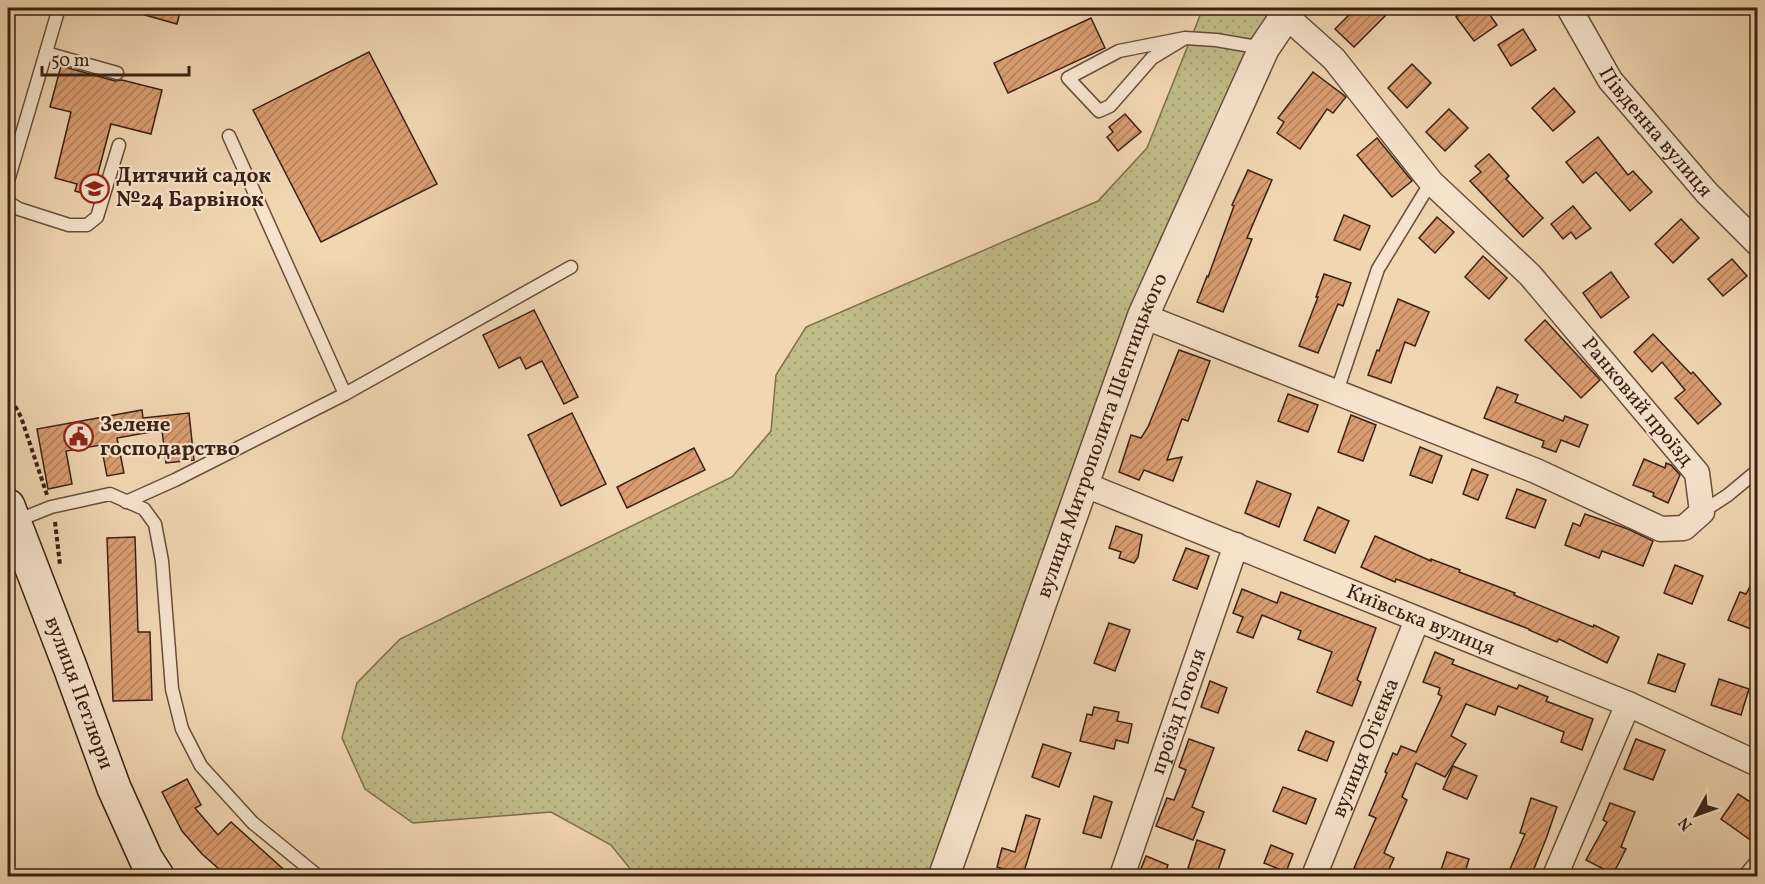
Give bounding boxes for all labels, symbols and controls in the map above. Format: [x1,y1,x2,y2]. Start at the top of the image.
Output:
scale bar [42,39,189,77]
text: 50 m [51,49,90,74]
street label: Південна вулиця [1591,62,1719,204]
place label: Дитячий садок №24 Барвінок [116,162,271,215]
school or university icon: Дитячий садок №24 Барвінок [79,172,111,204]
street label: вулиця Митрополита Шептицького [1029,268,1175,602]
street label: Ранковий проїзд [1574,331,1700,473]
place label: Зелене господарство [100,411,240,464]
public building icon: Зелене господарство [63,421,95,453]
street label: Київська вулиця [1342,577,1499,663]
street label: вулиця Петлюри [37,612,121,774]
street label: проїзд Гоголя [1144,645,1214,778]
street label: вулиця Огієнка [1324,674,1407,822]
north arrow [1666,785,1726,845]
text: N [1674,812,1698,835]

